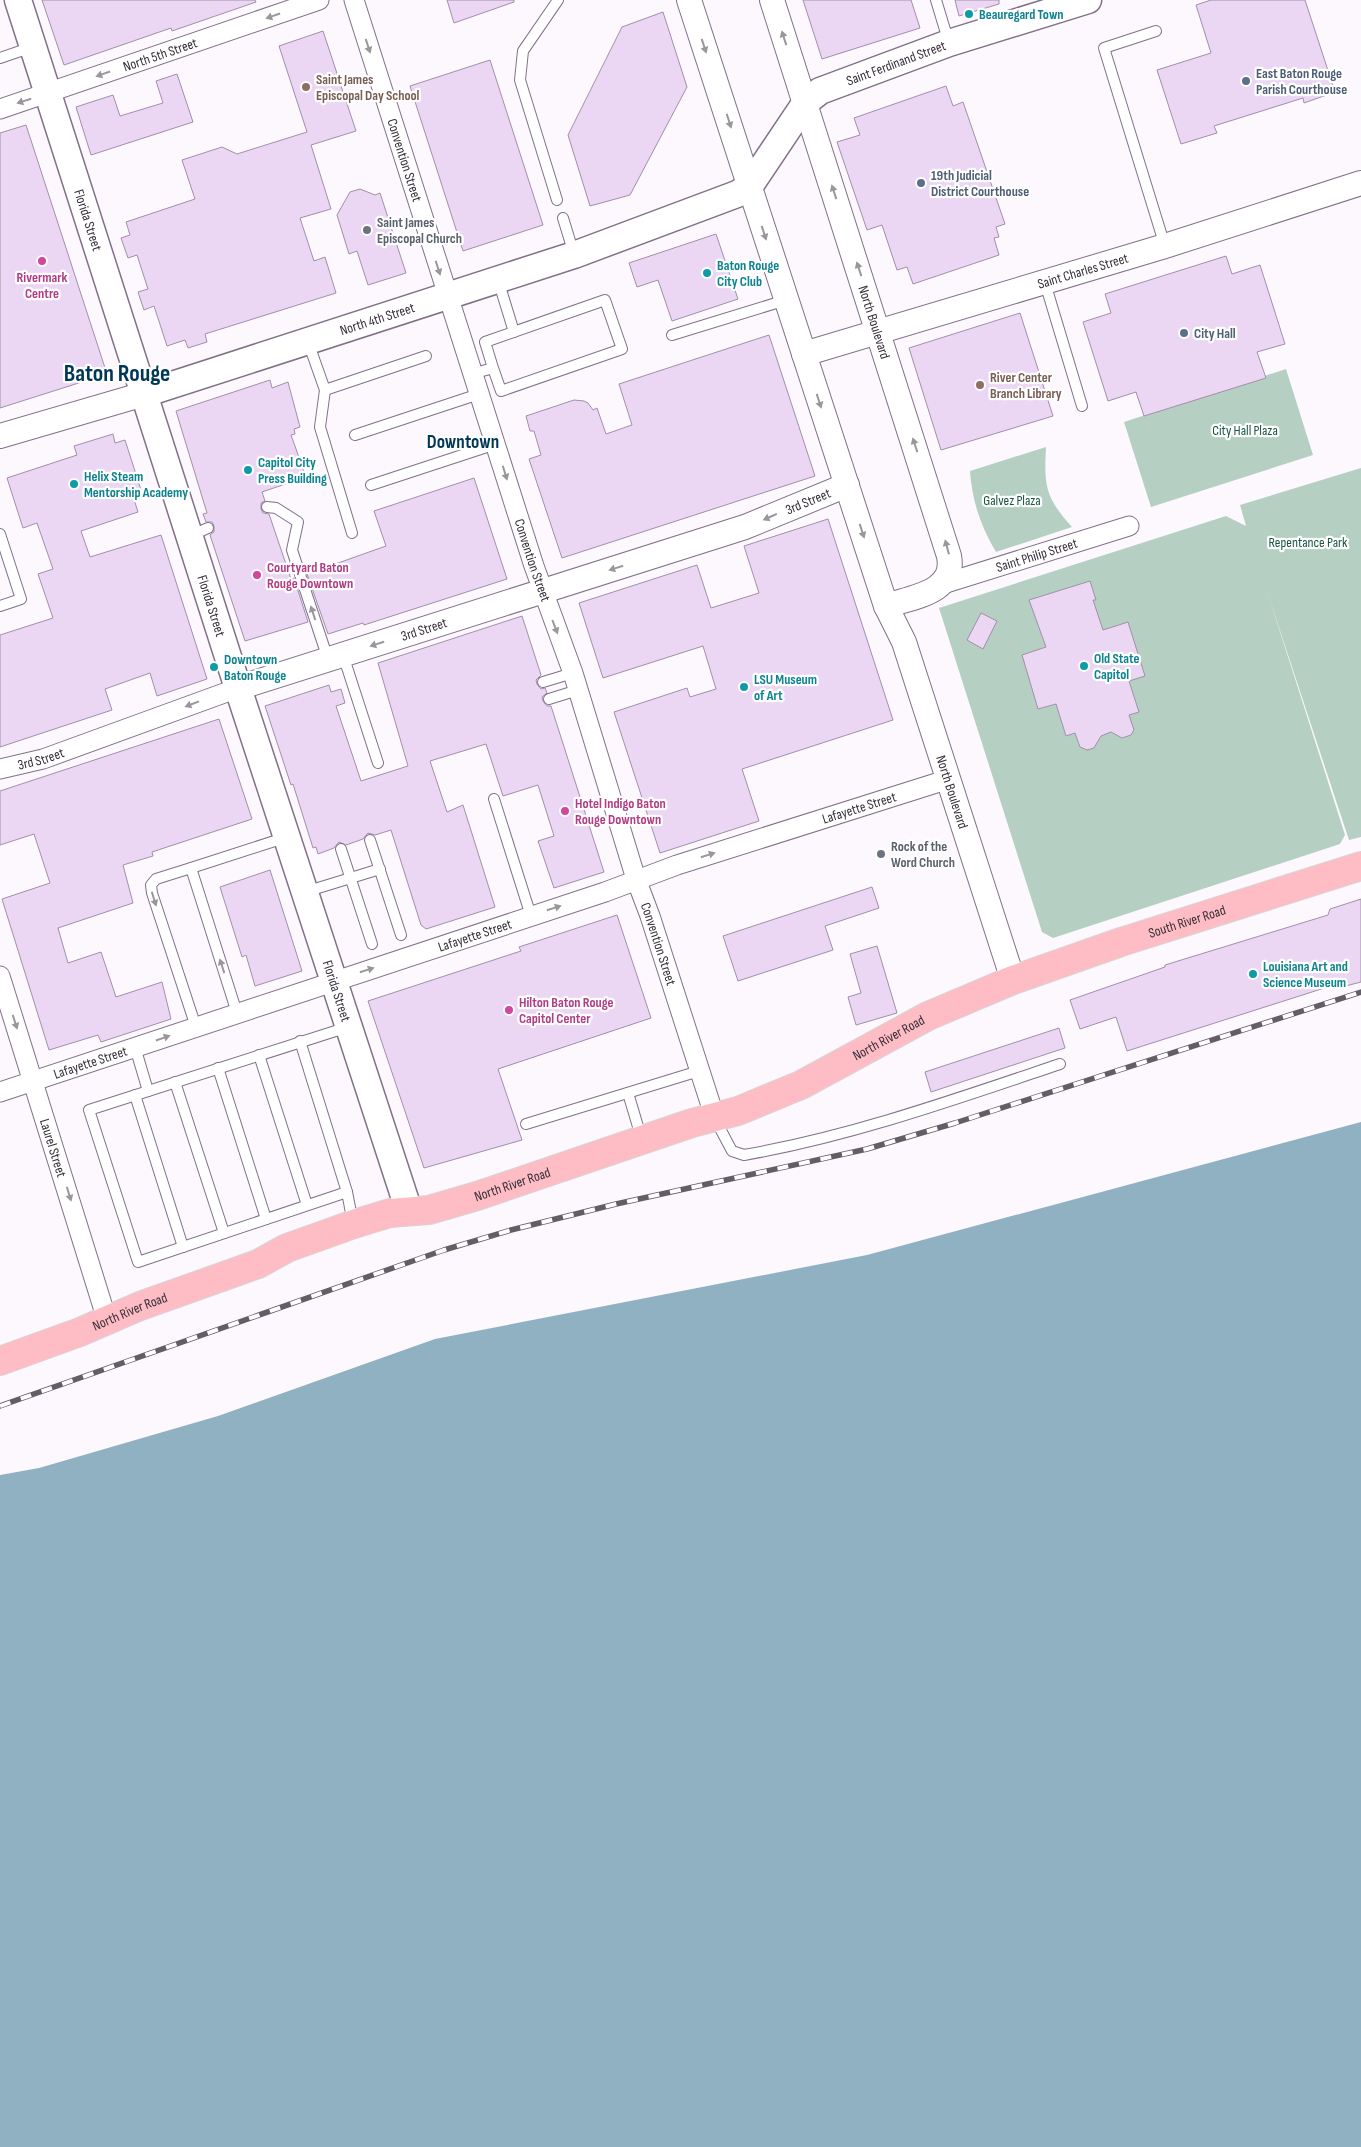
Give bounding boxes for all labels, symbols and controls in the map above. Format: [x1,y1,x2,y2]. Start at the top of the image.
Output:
place label: Beauregard Town [979,6,1064,23]
marker: Beauregard Town [963,8,975,20]
one-way arrow [266,13,281,20]
one-way arrow [780,30,788,45]
street label: North 5th Street [121,34,199,75]
street label: Saint Ferdinand Street [844,37,948,89]
one-way arrow [365,39,373,54]
one-way arrow [701,39,708,54]
place label: East Baton Rouge Parish Courthouse [1256,65,1347,98]
one-way arrow [95,71,110,79]
place label: Saint James Episcopal Day School [316,71,420,104]
marker: East Baton Rouge Parish Courthouse [1240,75,1252,87]
marker: Saint James Episcopal Day School [300,81,312,93]
one-way arrow [16,98,31,106]
one-way arrow [725,114,733,129]
street label: Convention Street [383,117,426,204]
place label: 19th Judicial District Courthouse [931,167,1029,200]
marker: 19th Judicial District Courthouse [915,177,927,189]
one-way arrow [830,184,837,199]
street label: Florida Street [70,187,106,253]
place label: Saint James Episcopal Church [377,214,462,247]
marker: Saint James Episcopal Church [361,224,373,236]
one-way arrow [761,226,769,241]
street label: Saint Charles Street [1036,249,1130,293]
marker: Rivermark Centre [36,255,48,267]
place label: Baton Rouge City Club [717,257,779,290]
one-way arrow [435,261,443,276]
one-way arrow [855,262,862,277]
marker: Baton Rouge City Club [701,267,713,279]
place label: Rivermark Centre [16,269,68,302]
street label: North Boulevard [854,283,894,361]
street label: North 4th Street [338,299,417,339]
place label: City Hall [1194,325,1236,342]
marker: City Hall [1178,327,1190,339]
district label: Baton Rouge [64,359,170,388]
place label: River Center Branch Library [990,369,1062,402]
marker: River Center Branch Library [974,379,986,391]
one-way arrow [816,393,824,408]
park label: City Hall Plaza [1212,422,1278,439]
district label: Downtown [427,431,499,454]
one-way arrow [911,438,918,453]
place label: Capitol City Press Building [258,454,327,487]
marker: Capitol City Press Building [242,464,254,476]
one-way arrow [501,465,509,480]
place label: Helix Steam Mentorship Academy [84,468,188,501]
marker: Helix Steam Mentorship Academy [68,478,80,490]
street label: 3rd Street [783,485,833,518]
park label: Galvez Plaza [983,492,1041,509]
one-way arrow [763,513,777,521]
street label: Convention Street [511,517,554,604]
one-way arrow [858,524,866,539]
park label: Repentance Park [1269,534,1348,551]
street label: Saint Philip Street [994,535,1079,576]
one-way arrow [942,539,950,554]
place label: Courtyard Baton Rouge Downtown [267,559,353,592]
one-way arrow [608,565,623,572]
marker: Courtyard Baton Rouge Downtown [251,569,263,581]
street label: Florida Street [193,573,229,639]
one-way arrow [308,605,316,620]
street label: 3rd Street [399,614,449,645]
one-way arrow [551,620,559,635]
one-way arrow [370,640,385,648]
place label: Old State Capitol [1094,650,1140,683]
place label: Downtown Baton Rouge [224,651,286,684]
marker: Old State Capitol [1078,660,1090,672]
marker: Downtown Baton Rouge [208,661,220,673]
place label: LSU Museum of Art [754,671,817,704]
marker: LSU Museum of Art [738,681,750,693]
one-way arrow [185,701,199,709]
street label: 3rd Street [16,744,66,774]
street label: North Boulevard [932,753,972,831]
street label: Lafayette Street [820,788,898,828]
place label: Hotel Indigo Baton Rouge Downtown [575,795,666,828]
marker: Hotel Indigo Baton Rouge Downtown [559,805,571,817]
place label: Rock of the Word Church [891,838,955,871]
marker: Rock of the Word Church [875,848,887,860]
one-way arrow [700,851,715,859]
one-way arrow [150,892,158,907]
street label: Convention Street [637,900,680,987]
street label: South River Road [1146,901,1228,942]
one-way arrow [547,904,562,912]
street label: Lafayette Street [436,915,514,956]
street label: Florida Street [319,958,355,1024]
place label: Louisiana Art and Science Museum [1263,958,1348,991]
one-way arrow [218,959,226,974]
one-way arrow [359,966,374,974]
marker: Louisiana Art and Science Museum [1247,968,1259,980]
place label: Hilton Baton Rouge Capitol Center [519,994,613,1027]
marker: Hilton Baton Rouge Capitol Center [503,1004,515,1016]
street label: North River Road [850,1011,928,1064]
one-way arrow [12,1015,19,1030]
one-way arrow [155,1034,170,1041]
street label: Lafayette Street [51,1043,129,1083]
street label: Laurel Street [36,1117,70,1179]
street label: North River Road [472,1164,553,1205]
one-way arrow [65,1187,73,1202]
street label: North River Road [90,1289,170,1335]

